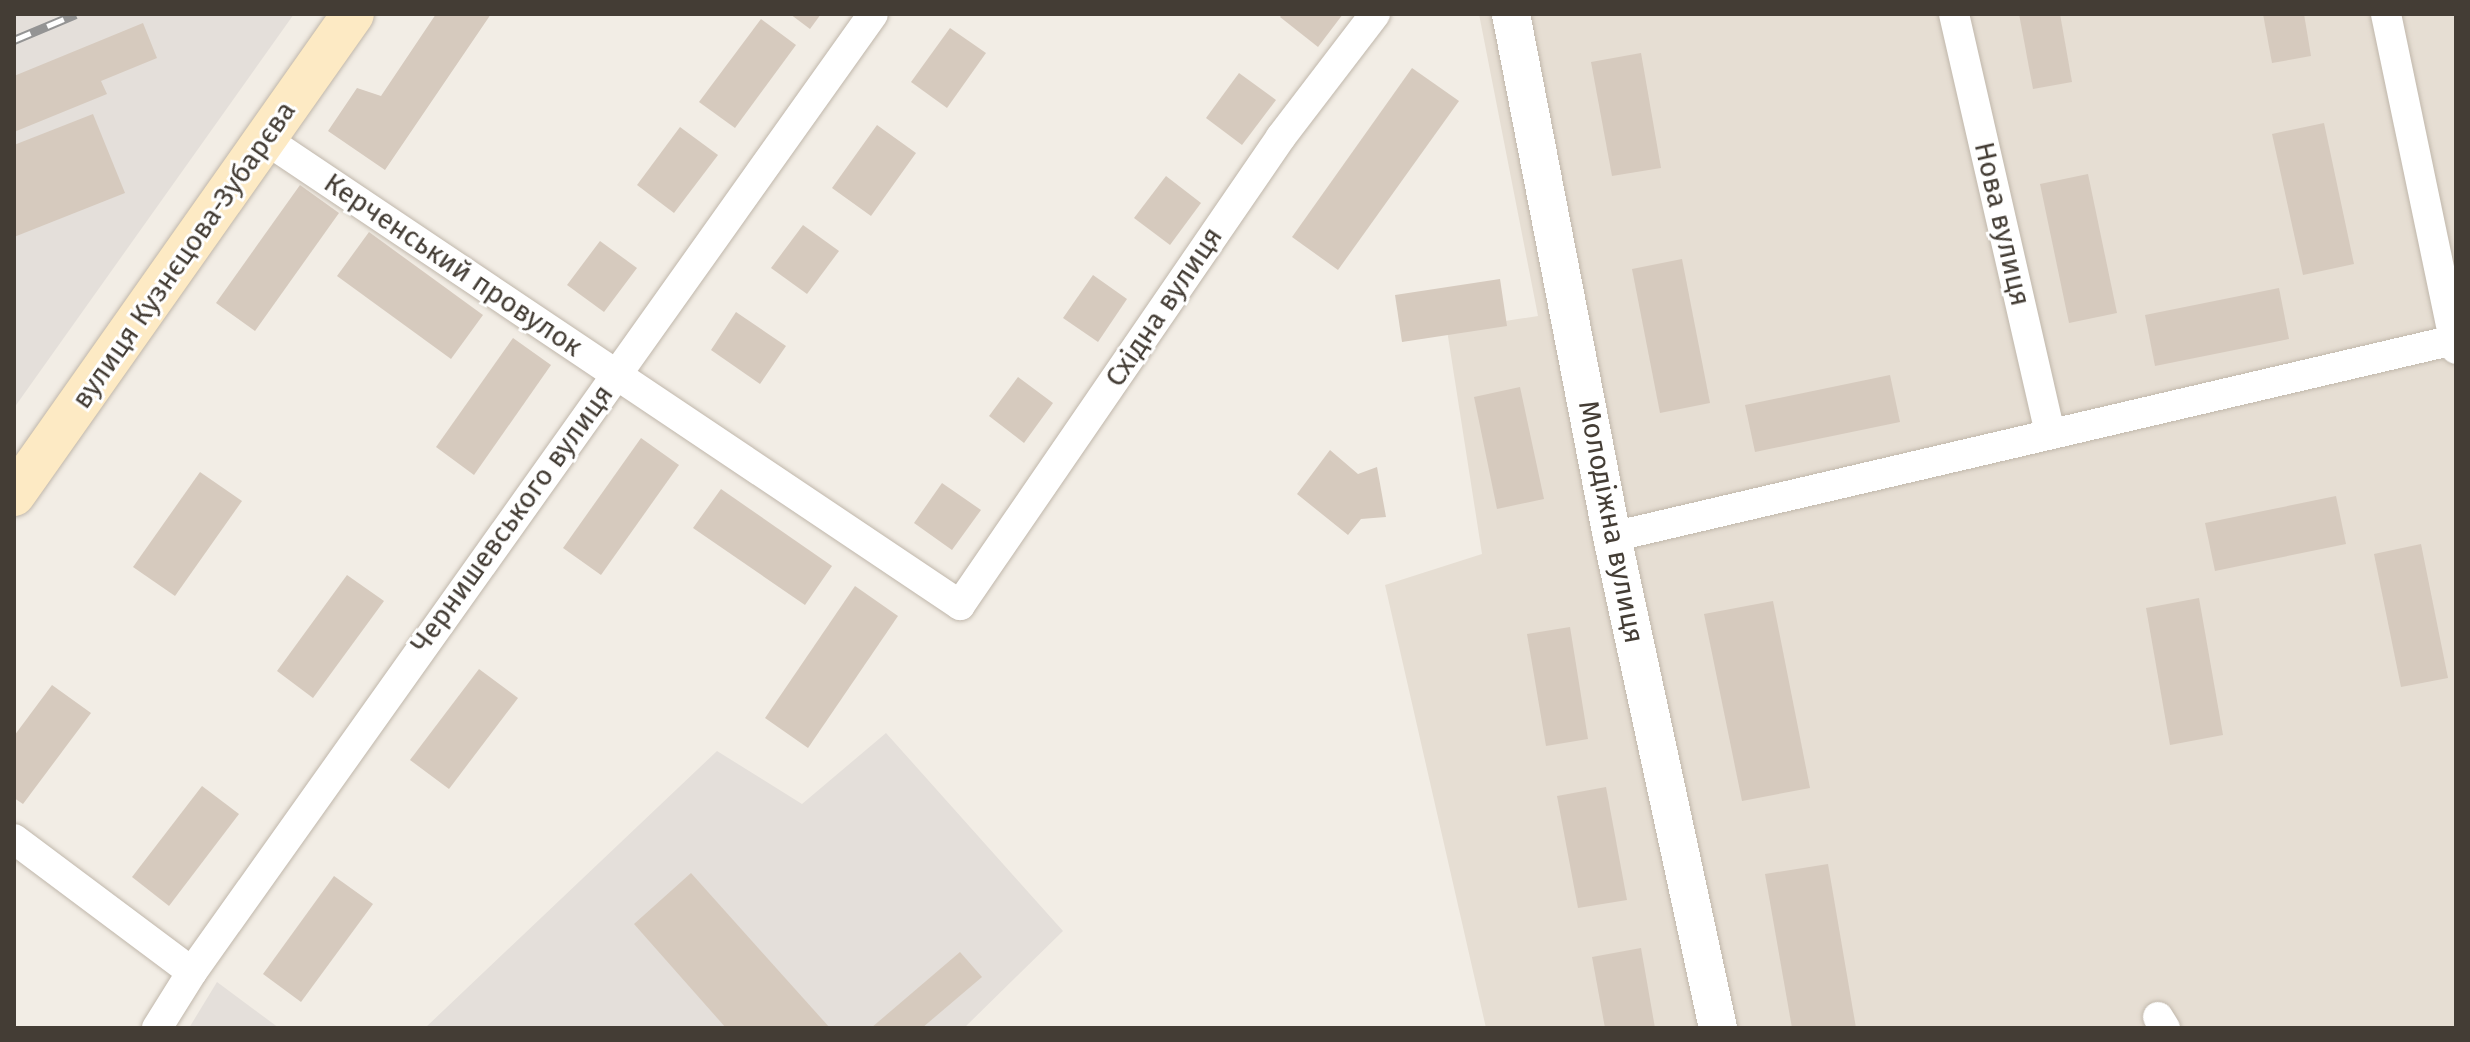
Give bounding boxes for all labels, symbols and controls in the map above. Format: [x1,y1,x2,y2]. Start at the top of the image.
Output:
street label: вулиця Кузнєцова-Зубарєва [65,95,303,415]
street label: Нова вулиця [1967,139,2037,309]
street label: Керченський провулок [318,166,588,364]
street label: Східна вулиця [1098,221,1230,393]
street label: Чернишевського вулиця [404,379,620,659]
street label: Молодіжна вулиця [1571,398,1651,646]

